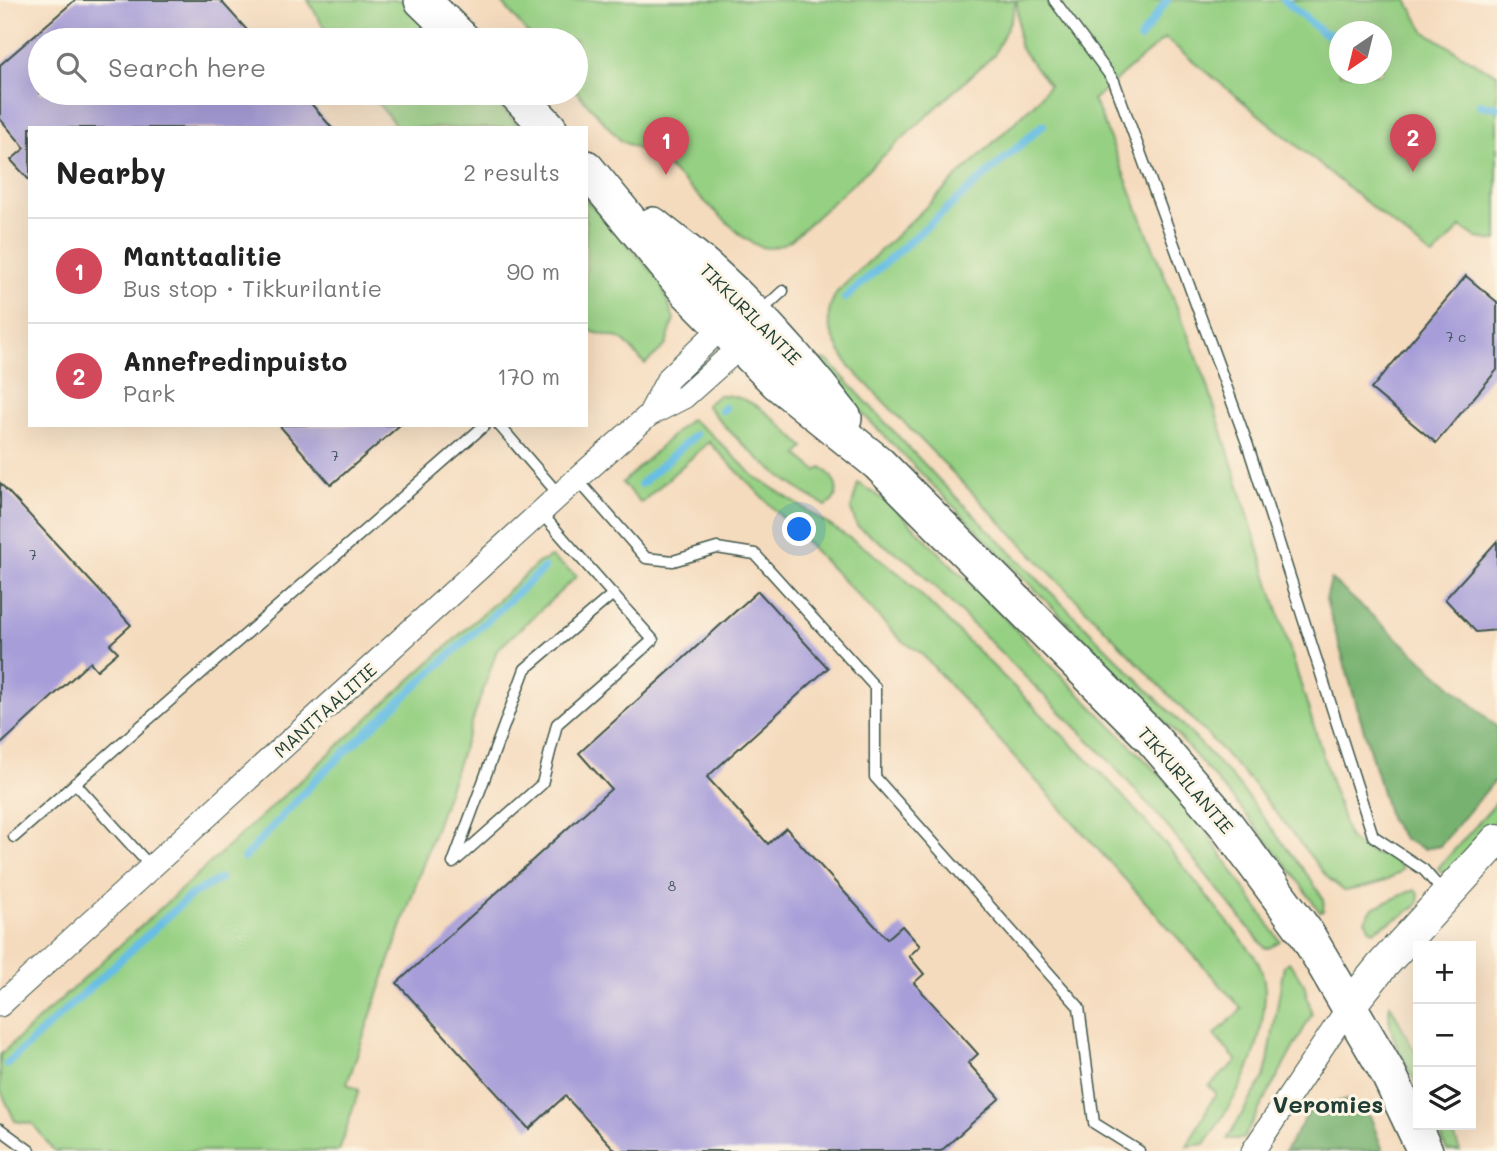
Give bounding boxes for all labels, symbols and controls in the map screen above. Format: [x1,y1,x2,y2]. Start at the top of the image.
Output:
north arrow [1329,21,1392,84]
search box [28,28,588,105]
icon: search [52,48,90,86]
text: Search here [108,50,266,84]
pin: 2 [1390,114,1436,172]
pin: 1 [643,117,689,175]
text: Nearby [56,152,166,192]
text: 2 results [463,157,560,187]
text: Manttaalitie [123,239,282,273]
text: 1 [74,256,84,286]
text: 90 m [507,256,560,286]
street label: TIKKURILANTIE [695,258,807,370]
text: Bus stop · Tikkurilantie [123,273,382,303]
house number: 7 c [1446,327,1466,346]
text: Annefredinpuisto [123,344,347,378]
text: 2 [73,361,85,391]
text: 170 m [497,361,560,391]
text: Park [123,378,175,408]
house number: 7 [331,446,339,465]
your location [782,512,816,546]
house number: 7 [29,545,37,564]
street label: MANTTAALITIE [268,657,382,763]
street label: TIKKURILANTIE [1133,721,1239,839]
house number: 8 [668,876,676,895]
map controls [1413,941,1476,1130]
button: + [1413,941,1476,1004]
button: − [1413,1004,1476,1067]
button: layers [1413,1067,1476,1130]
district label: Veromies [1273,1088,1383,1119]

